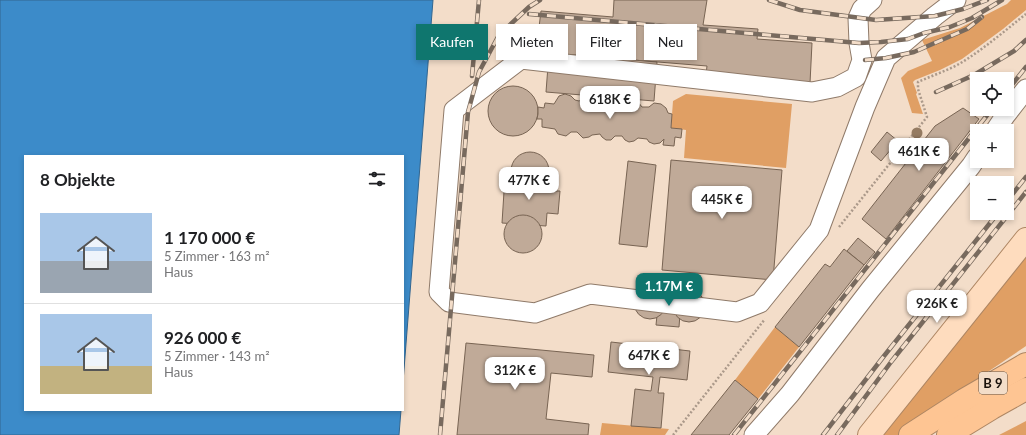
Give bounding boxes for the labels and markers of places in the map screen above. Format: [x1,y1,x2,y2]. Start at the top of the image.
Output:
pin: 618K € [577,86,643,120]
pin: 461K € [886,138,952,172]
pin: 477K € [496,167,562,201]
pin: 445K € [689,186,755,220]
pin: 1.17M € [632,273,706,307]
pin: 926K € [904,290,970,324]
pin: 647K € [616,342,682,376]
pin: 312K € [482,357,548,391]

